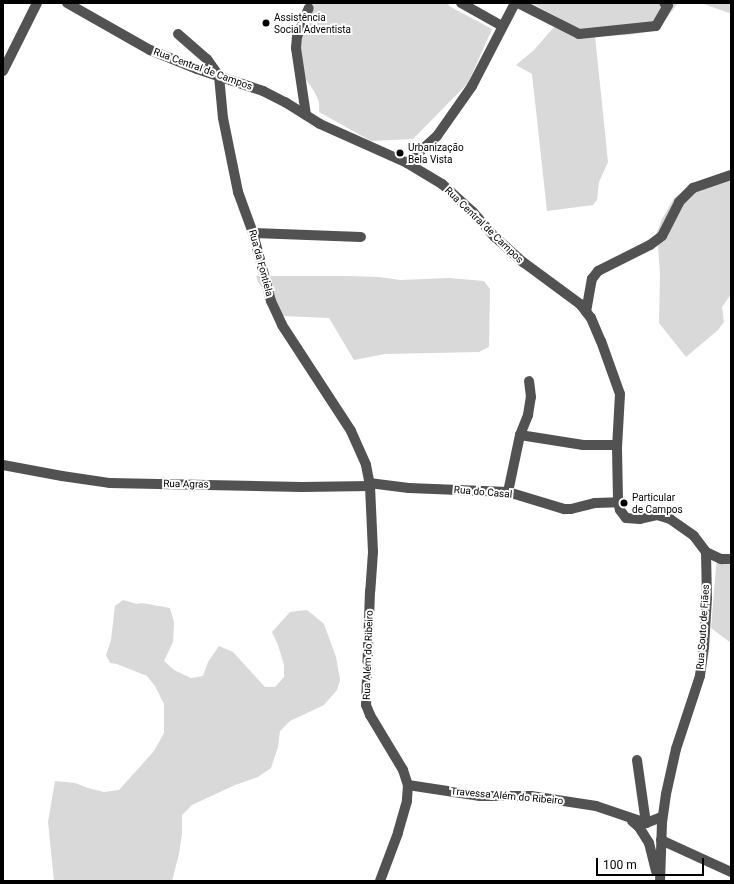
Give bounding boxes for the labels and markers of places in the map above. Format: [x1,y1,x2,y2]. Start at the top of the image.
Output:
place label: Assistência Social Adventista [274,11,351,34]
marker: Assistência Social Adventista [261,18,271,28]
place label: Urbanização Bela Vista [408,141,464,164]
marker: Urbanização Bela Vista [395,148,405,158]
place label: Particular de Campos [632,491,683,514]
marker: Particular de Campos [619,498,629,508]

